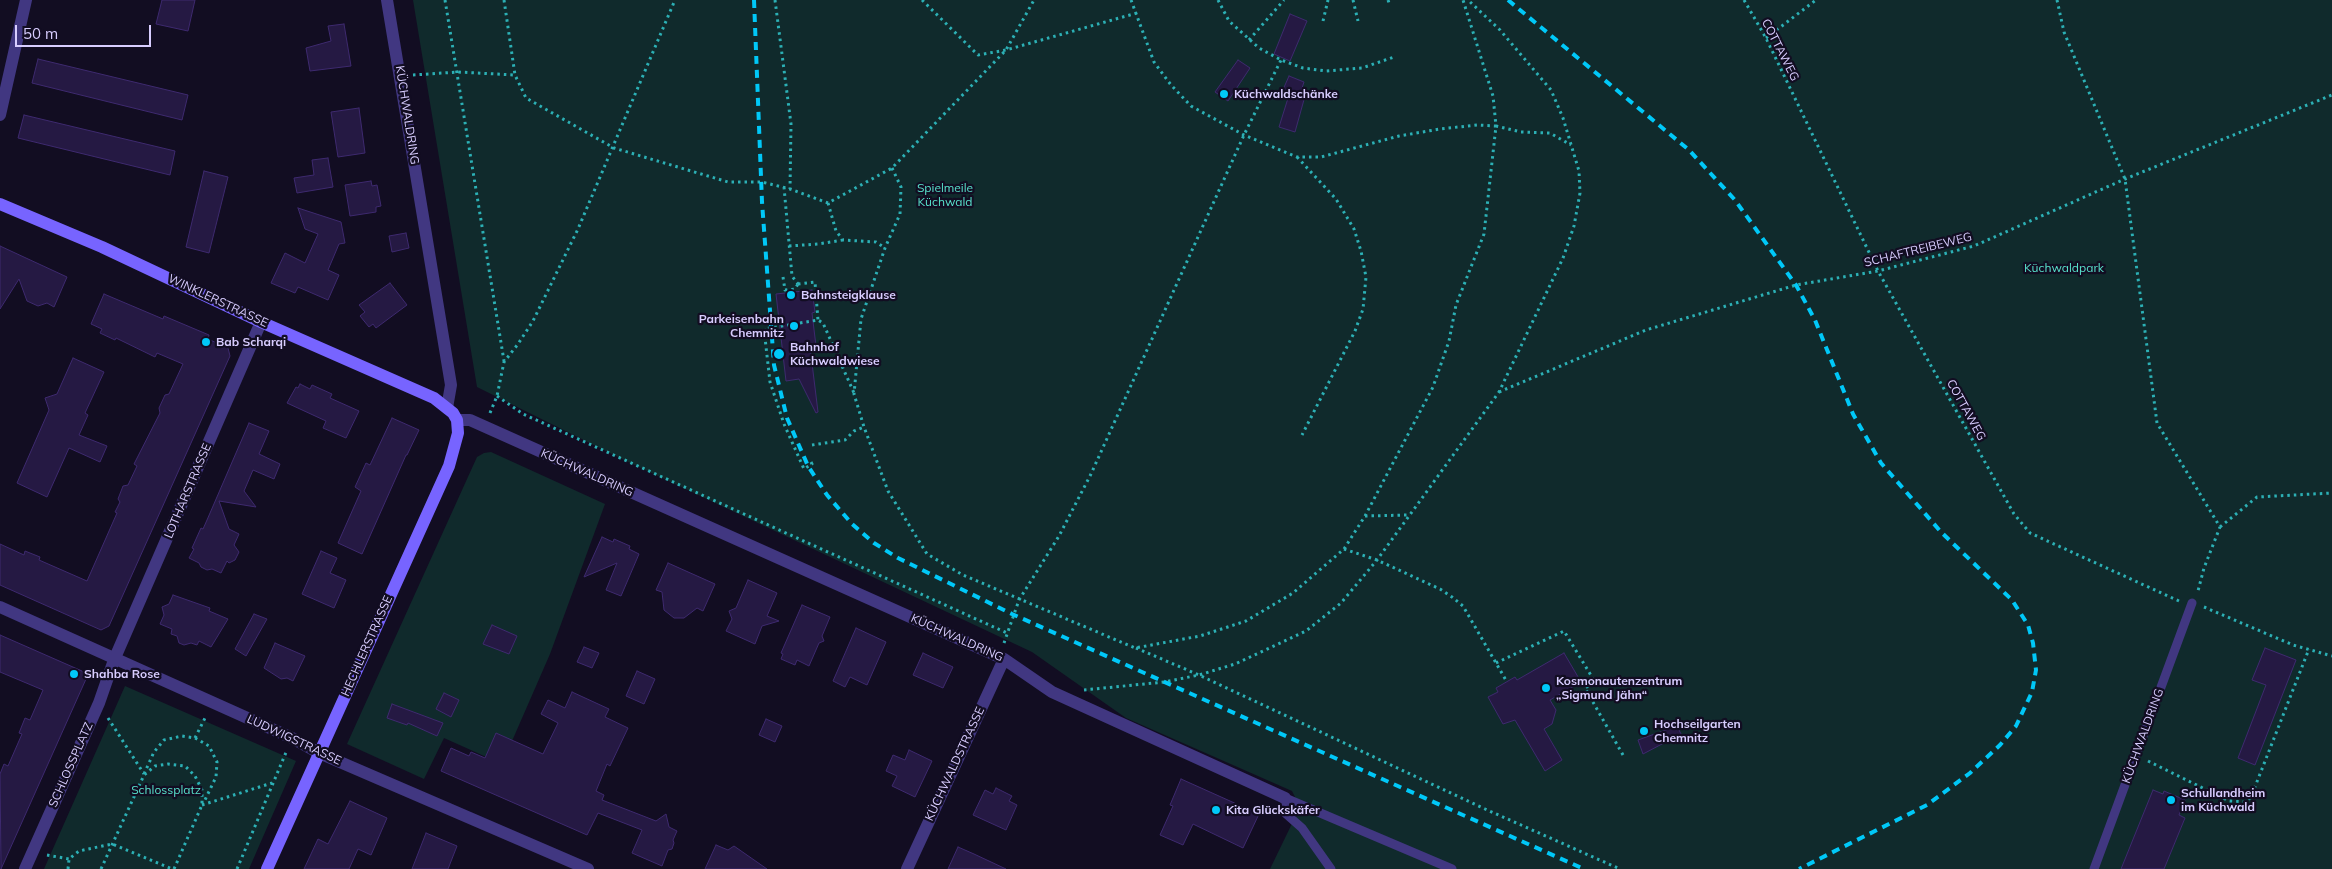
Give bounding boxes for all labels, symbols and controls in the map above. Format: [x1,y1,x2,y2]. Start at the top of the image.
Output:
scale bar [18,15,154,47]
street label: COTTAWEG [1758,17,1802,83]
text: 50 m [23,24,58,43]
street label: KÜCHWALDRING [392,65,422,165]
place label: Küchwaldschänke [1234,87,1338,101]
marker: Küchwaldschänke [1218,88,1230,100]
park label: Spielmeile Küchwald [917,181,973,209]
street label: SCHAFTREIBEWEG [1863,230,1973,270]
park label: Küchwaldpark [2024,261,2104,275]
street label: WINKLERSTRASSE [166,272,270,330]
place label: Bahnsteigklause [801,288,896,302]
marker: Bahnsteigklause [785,289,797,301]
place label: Parkeisenbahn Chemnitz [699,312,784,340]
marker: Parkeisenbahn Chemnitz [788,320,800,332]
place label: Bab Scharqi [216,335,286,349]
marker: Bab Scharqi [200,336,212,348]
place label: Bahnhof Küchwaldwiese [790,340,880,368]
marker: Bahnhof Küchwaldwiese [772,347,786,361]
street label: COTTAWEG [1943,377,1989,443]
street label: LOTHARSTRASSE [161,441,215,541]
street label: KÜCHWALDRING [538,446,636,500]
street label: HECHLERSTRASSE [338,593,396,699]
street label: KÜCHWALDRING [908,611,1006,665]
place label: Shahba Rose [84,667,160,681]
marker: Shahba Rose [68,668,80,680]
place label: Kosmonautenzentrum „Sigmund Jähn“ [1556,674,1682,702]
marker: Kosmonautenzentrum „Sigmund Jähn“ [1540,682,1552,694]
street label: KÜCHWALDRING [2119,687,2167,785]
street label: KÜCHWALDSTRASSE [922,705,988,823]
street label: LUDWIGSTRASSE [245,712,343,768]
place label: Hochseilgarten Chemnitz [1654,717,1741,745]
street label: SCHLOSSPLATZ [46,720,96,810]
marker: Hochseilgarten Chemnitz [1638,725,1650,737]
park label: Schlossplatz [131,783,201,797]
place label: Schullandheim im Küchwald [2181,786,2265,814]
marker: Schullandheim im Küchwald [2165,794,2177,806]
place label: Kita Glückskäfer [1226,803,1320,817]
marker: Kita Glückskäfer [1210,804,1222,816]

